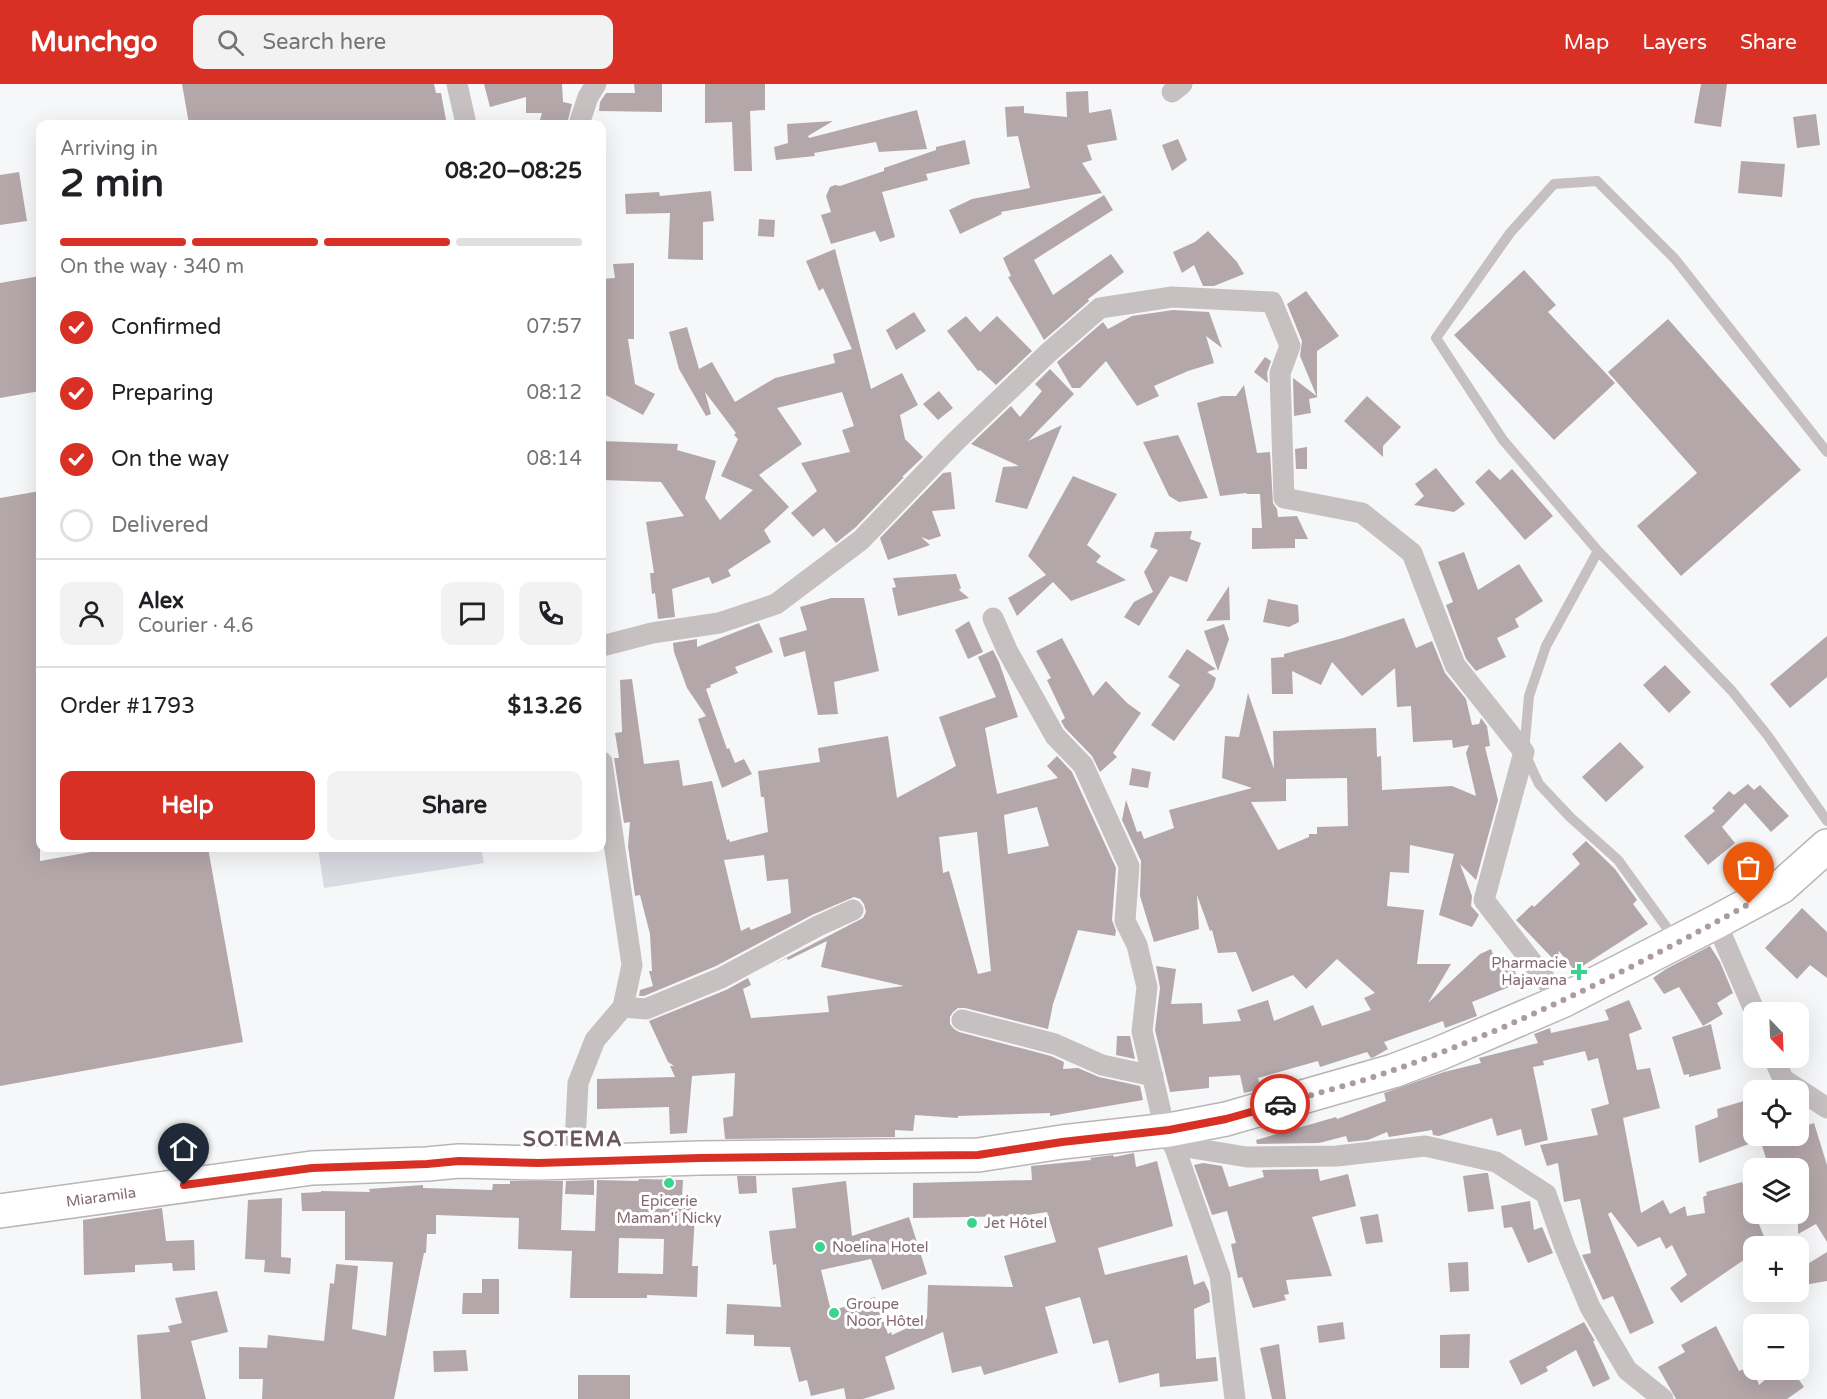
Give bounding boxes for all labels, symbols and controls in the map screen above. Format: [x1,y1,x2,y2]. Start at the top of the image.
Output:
search box [193,15,613,69]
text: Munchgo [30,25,157,59]
icon: search [214,26,247,59]
text: Search here [262,29,386,55]
text: Map [1564,30,1609,55]
text: Layers [1642,30,1707,55]
text: Share [1740,30,1797,55]
text: Arriving in [60,137,158,161]
text: 08:20–08:25 [445,158,582,184]
text: 2 min [60,160,164,207]
text: On the way · 340 m [60,255,244,279]
icon: check [60,311,93,344]
text: Confirmed [111,314,221,340]
text: 07:57 [527,315,582,339]
icon: check [60,377,93,410]
text: Preparing [111,380,214,406]
text: 08:12 [527,381,582,405]
icon: check [60,443,93,476]
text: On the way [111,446,229,472]
text: 08:14 [527,447,582,471]
text: Delivered [111,512,209,538]
button: person [60,582,123,645]
button: chat [441,582,504,645]
button: phone [519,582,582,645]
text: Alex [138,588,184,614]
text: Courier · 4.6 [138,614,253,638]
text: Order #1793 [60,693,195,719]
text: $13.26 [507,693,582,719]
button: Help [60,771,315,840]
button: Share [327,771,582,840]
pin [1723,842,1774,904]
icon: bag [1732,851,1765,884]
place label: Pharmacie Hajavana [1491,954,1567,989]
marker: Pharmacie Hajavana [1572,965,1586,979]
north arrow [1743,1002,1809,1068]
map controls [1743,1002,1809,1380]
courier [1250,1074,1310,1134]
button: locate [1743,1080,1809,1146]
icon: car [1264,1088,1297,1121]
pin [158,1123,209,1185]
district label: SOTEMA [523,1127,623,1152]
icon: home [167,1132,200,1165]
button: layers [1743,1158,1809,1224]
marker: Epicerie Maman'i Nicky [662,1176,676,1190]
street label: Miaramila [65,1183,137,1211]
place label: Epicerie Maman'i Nicky [616,1192,722,1227]
place label: Jet Hôtel [984,1214,1047,1232]
marker: Jet Hôtel [965,1216,979,1230]
button: + [1743,1236,1809,1302]
place label: Noelina Hotel [832,1238,928,1256]
marker: Noelina Hotel [813,1240,827,1254]
place label: Groupe Noor Hôtel [846,1295,924,1330]
marker: Groupe Noor Hôtel [827,1306,841,1320]
button: − [1743,1314,1809,1380]

